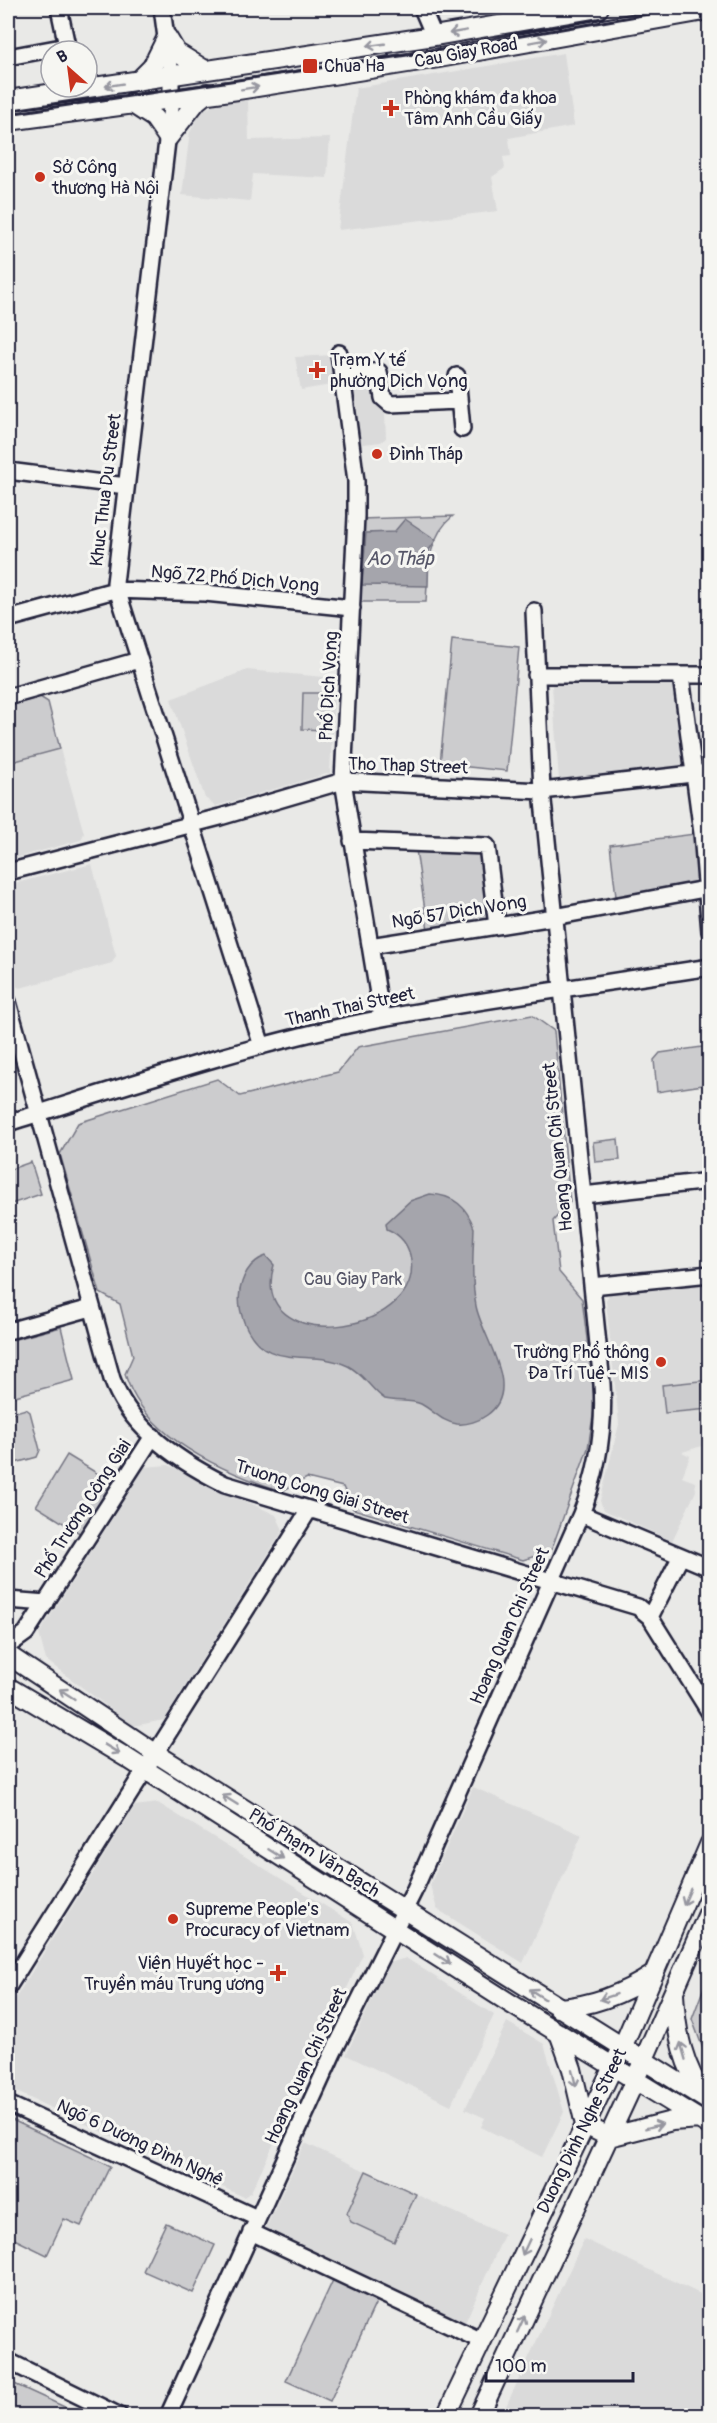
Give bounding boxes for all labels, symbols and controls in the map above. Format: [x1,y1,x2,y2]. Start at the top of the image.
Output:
one-way arrow [449,27,469,38]
street label: Cau Giay Road [413,33,519,73]
one-way arrow [528,35,547,46]
north arrow [39,39,99,99]
one-way arrow [367,39,387,50]
text: B [54,46,71,68]
place label: Chua Ha [324,55,385,78]
marker: Chua Ha [301,57,319,75]
one-way arrow [104,79,124,90]
one-way arrow [240,82,260,93]
place label: Phòng khám đa khoa Tâm Anh Cầu Giấy [404,87,557,131]
marker: Phòng khám đa khoa Tâm Anh Cầu Giấy [382,99,400,117]
place label: Sở Công thương Hà Nội [51,156,159,200]
marker: Sở Công thương Hà Nội [33,170,47,184]
place label: Trạm Y tế phường Dịch Vọng [330,349,468,393]
marker: Trạm Y tế phường Dịch Vọng [308,361,326,379]
street label: Khuc Thua Du Street [85,411,127,568]
place label: Đình Tháp [389,443,463,466]
marker: Đình Tháp [370,447,384,461]
water label: Ao Tháp [366,546,435,571]
street label: Ngõ 72 Phố Dịch Vọng [150,560,320,598]
street label: Phố Dịch Vọng [315,630,343,742]
street label: Tho Thap Street [348,752,469,780]
street label: Ngõ 57 Dịch Vọng [390,890,528,934]
street label: Thanh Thai Street [283,982,417,1032]
street label: Hoang Quan Chi Street [538,1061,578,1233]
park label: Cau Giay Park [304,1268,403,1291]
place label: Trường Phổ thông Đa Trí Tuệ - MIS [514,1340,649,1385]
marker: Trường Phổ thông Đa Trí Tuệ - MIS [654,1355,668,1369]
street label: Phố Trương Công Giai [29,1435,137,1583]
street label: Truong Cong Giai Street [232,1455,412,1530]
street label: Hoang Quan Chi Street [465,1543,555,1708]
one-way arrow [59,1688,76,1700]
one-way arrow [103,1744,120,1756]
one-way arrow [222,1794,239,1807]
street label: Phố Phạm Văn Bạch [244,1803,384,1903]
one-way arrow [267,1848,284,1860]
one-way arrow [680,1887,692,1905]
place label: Supreme People's Procuracy of Vietnam [185,1898,350,1942]
marker: Supreme People's Procuracy of Vietnam [166,1912,180,1926]
place label: Viện Huyết học - Truyền máu Trung ương [84,1952,264,1996]
one-way arrow [435,1953,452,1966]
marker: Viện Huyết học - Truyền máu Trung ương [269,1964,287,1982]
street label: Hoang Quan Chi Street [260,1984,353,2148]
one-way arrow [529,1988,546,2000]
one-way arrow [600,1993,618,2004]
one-way arrow [677,2042,688,2061]
street label: Duong Dinh Nghe Street [532,2044,632,2217]
one-way arrow [568,2069,580,2088]
street label: Ngõ 6 Dương Đình Nghệ [53,2094,227,2192]
one-way arrow [644,2120,663,2131]
one-way arrow [520,2238,532,2256]
one-way arrow [516,2316,528,2334]
scale bar [486,2345,633,2383]
text: 100 m [495,2355,547,2378]

